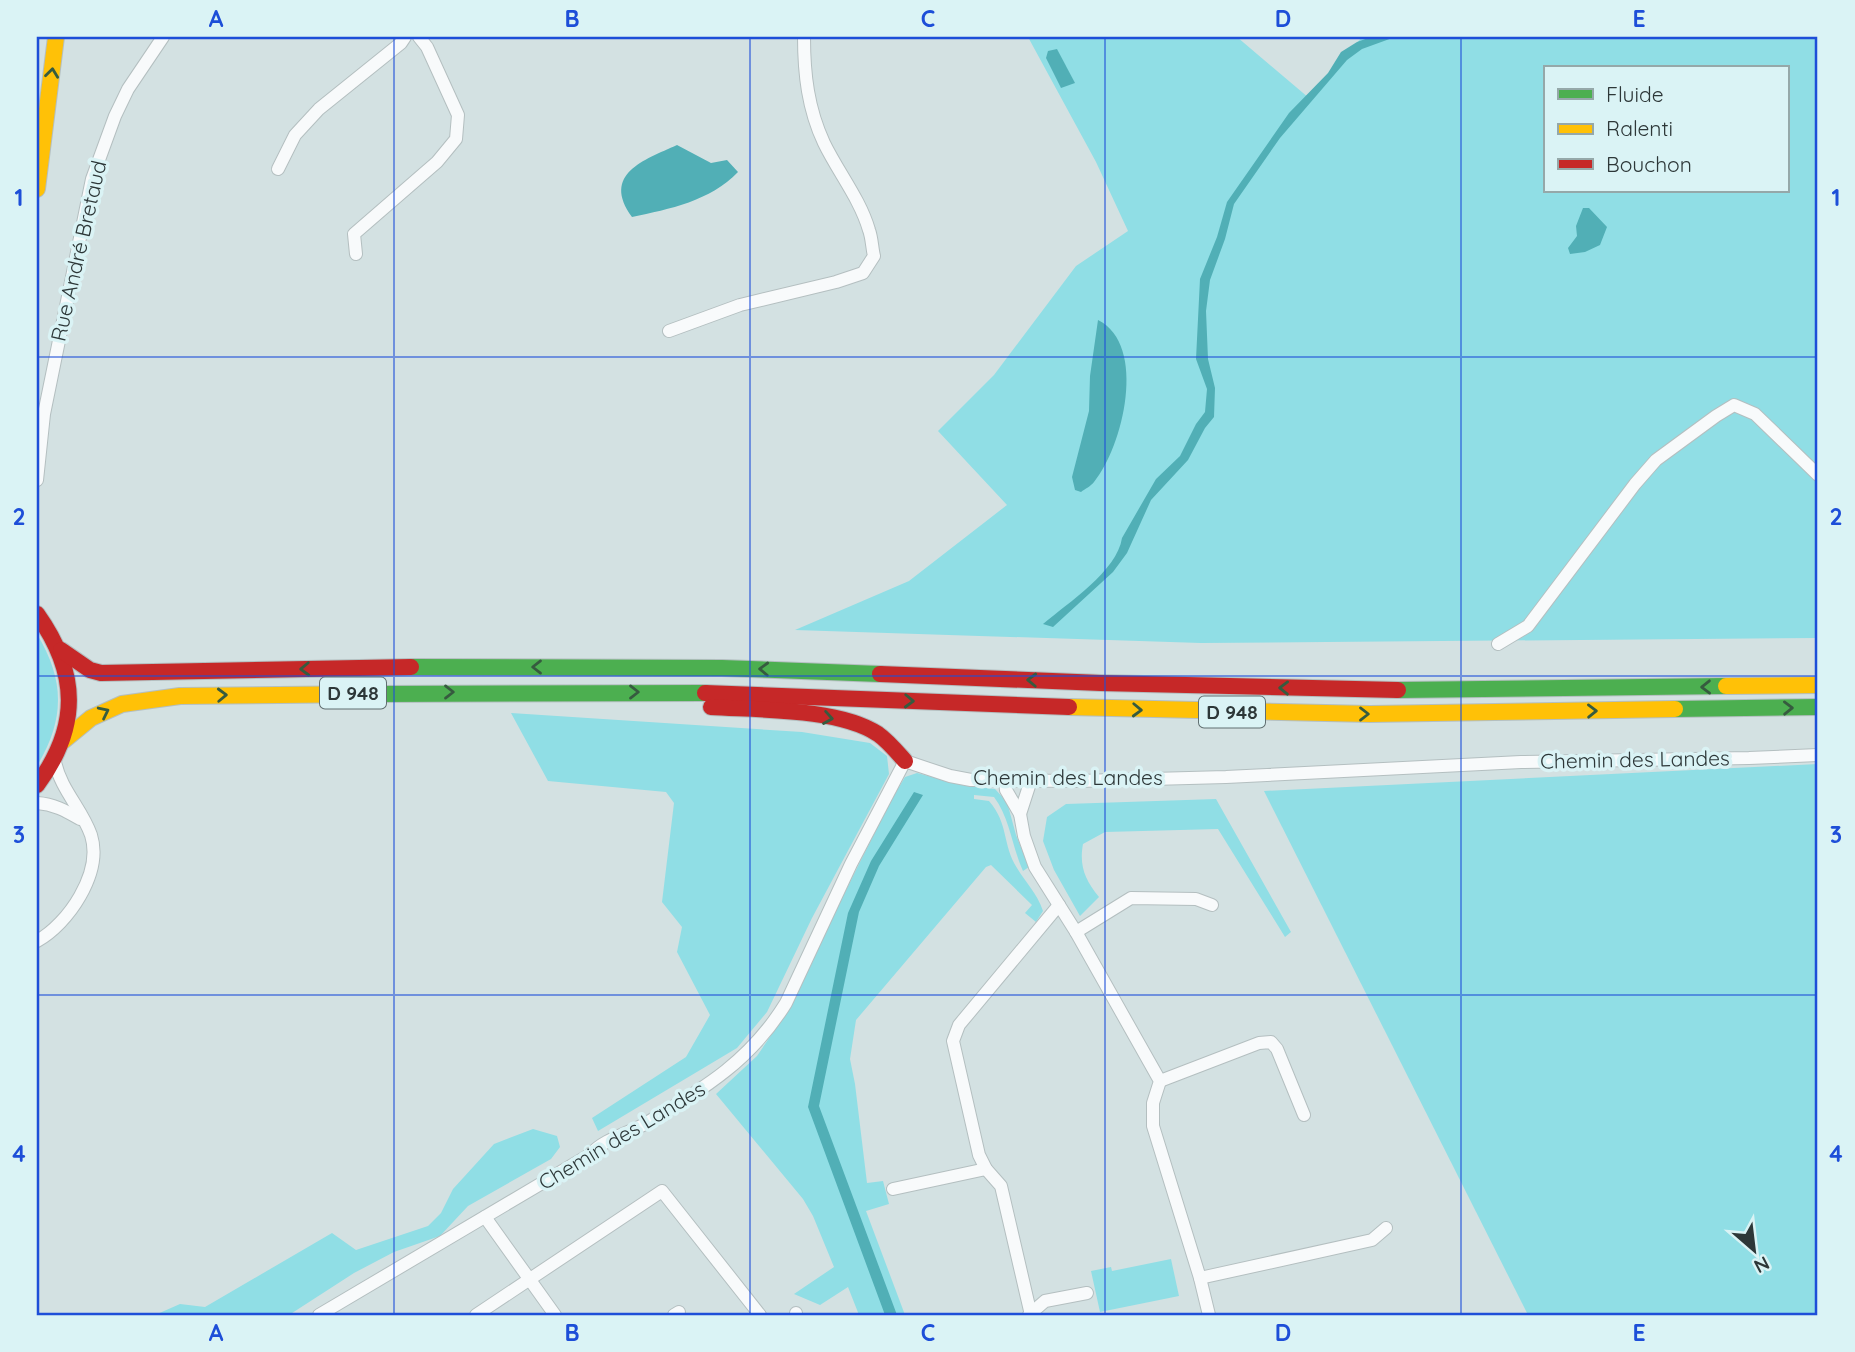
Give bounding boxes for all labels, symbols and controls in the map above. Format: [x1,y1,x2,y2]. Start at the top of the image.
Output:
text: A [209,4,224,33]
text: B [564,4,580,33]
text: C [921,4,935,33]
text: D [1275,4,1291,33]
text: E [1632,4,1646,33]
legend [1544,66,1788,192]
one-way arrow [44,67,59,79]
text: Fluide [1606,81,1664,107]
text: Ralenti [1606,115,1673,141]
text: Bouchon [1606,151,1692,177]
street label: Rue André Bretaud [45,158,111,344]
text: 1 [15,183,23,212]
text: 1 [1832,183,1840,212]
text: 2 [12,502,26,531]
text: 2 [1829,502,1843,531]
one-way arrow [531,659,542,675]
one-way arrow [300,662,311,677]
one-way arrow [759,662,770,677]
one-way arrow [1027,673,1038,688]
road number: D 948 [320,678,386,708]
one-way arrow [1701,679,1711,695]
one-way arrow [1278,680,1289,696]
one-way arrow [444,684,455,700]
one-way arrow [629,684,640,700]
one-way arrow [217,687,227,703]
one-way arrow [904,693,915,708]
road number: D 948 [1199,696,1265,727]
one-way arrow [1783,700,1794,716]
one-way arrow [1131,702,1142,717]
one-way arrow [1586,704,1597,719]
one-way arrow [97,706,109,720]
one-way arrow [1359,706,1370,722]
one-way arrow [822,710,834,725]
street label: Chemin des Landes [1540,744,1730,774]
street label: Chemin des Landes [973,764,1163,790]
text: 3 [13,820,25,849]
text: 3 [1830,820,1842,849]
street label: Chemin des Landes [533,1075,709,1195]
text: 4 [12,1139,26,1168]
text: 4 [1829,1139,1843,1168]
north arrow [1718,1216,1788,1286]
text: N [1750,1251,1774,1279]
text: A [209,1318,224,1347]
text: B [564,1318,580,1347]
text: C [921,1318,935,1347]
text: D [1275,1318,1291,1347]
text: E [1632,1318,1646,1347]

